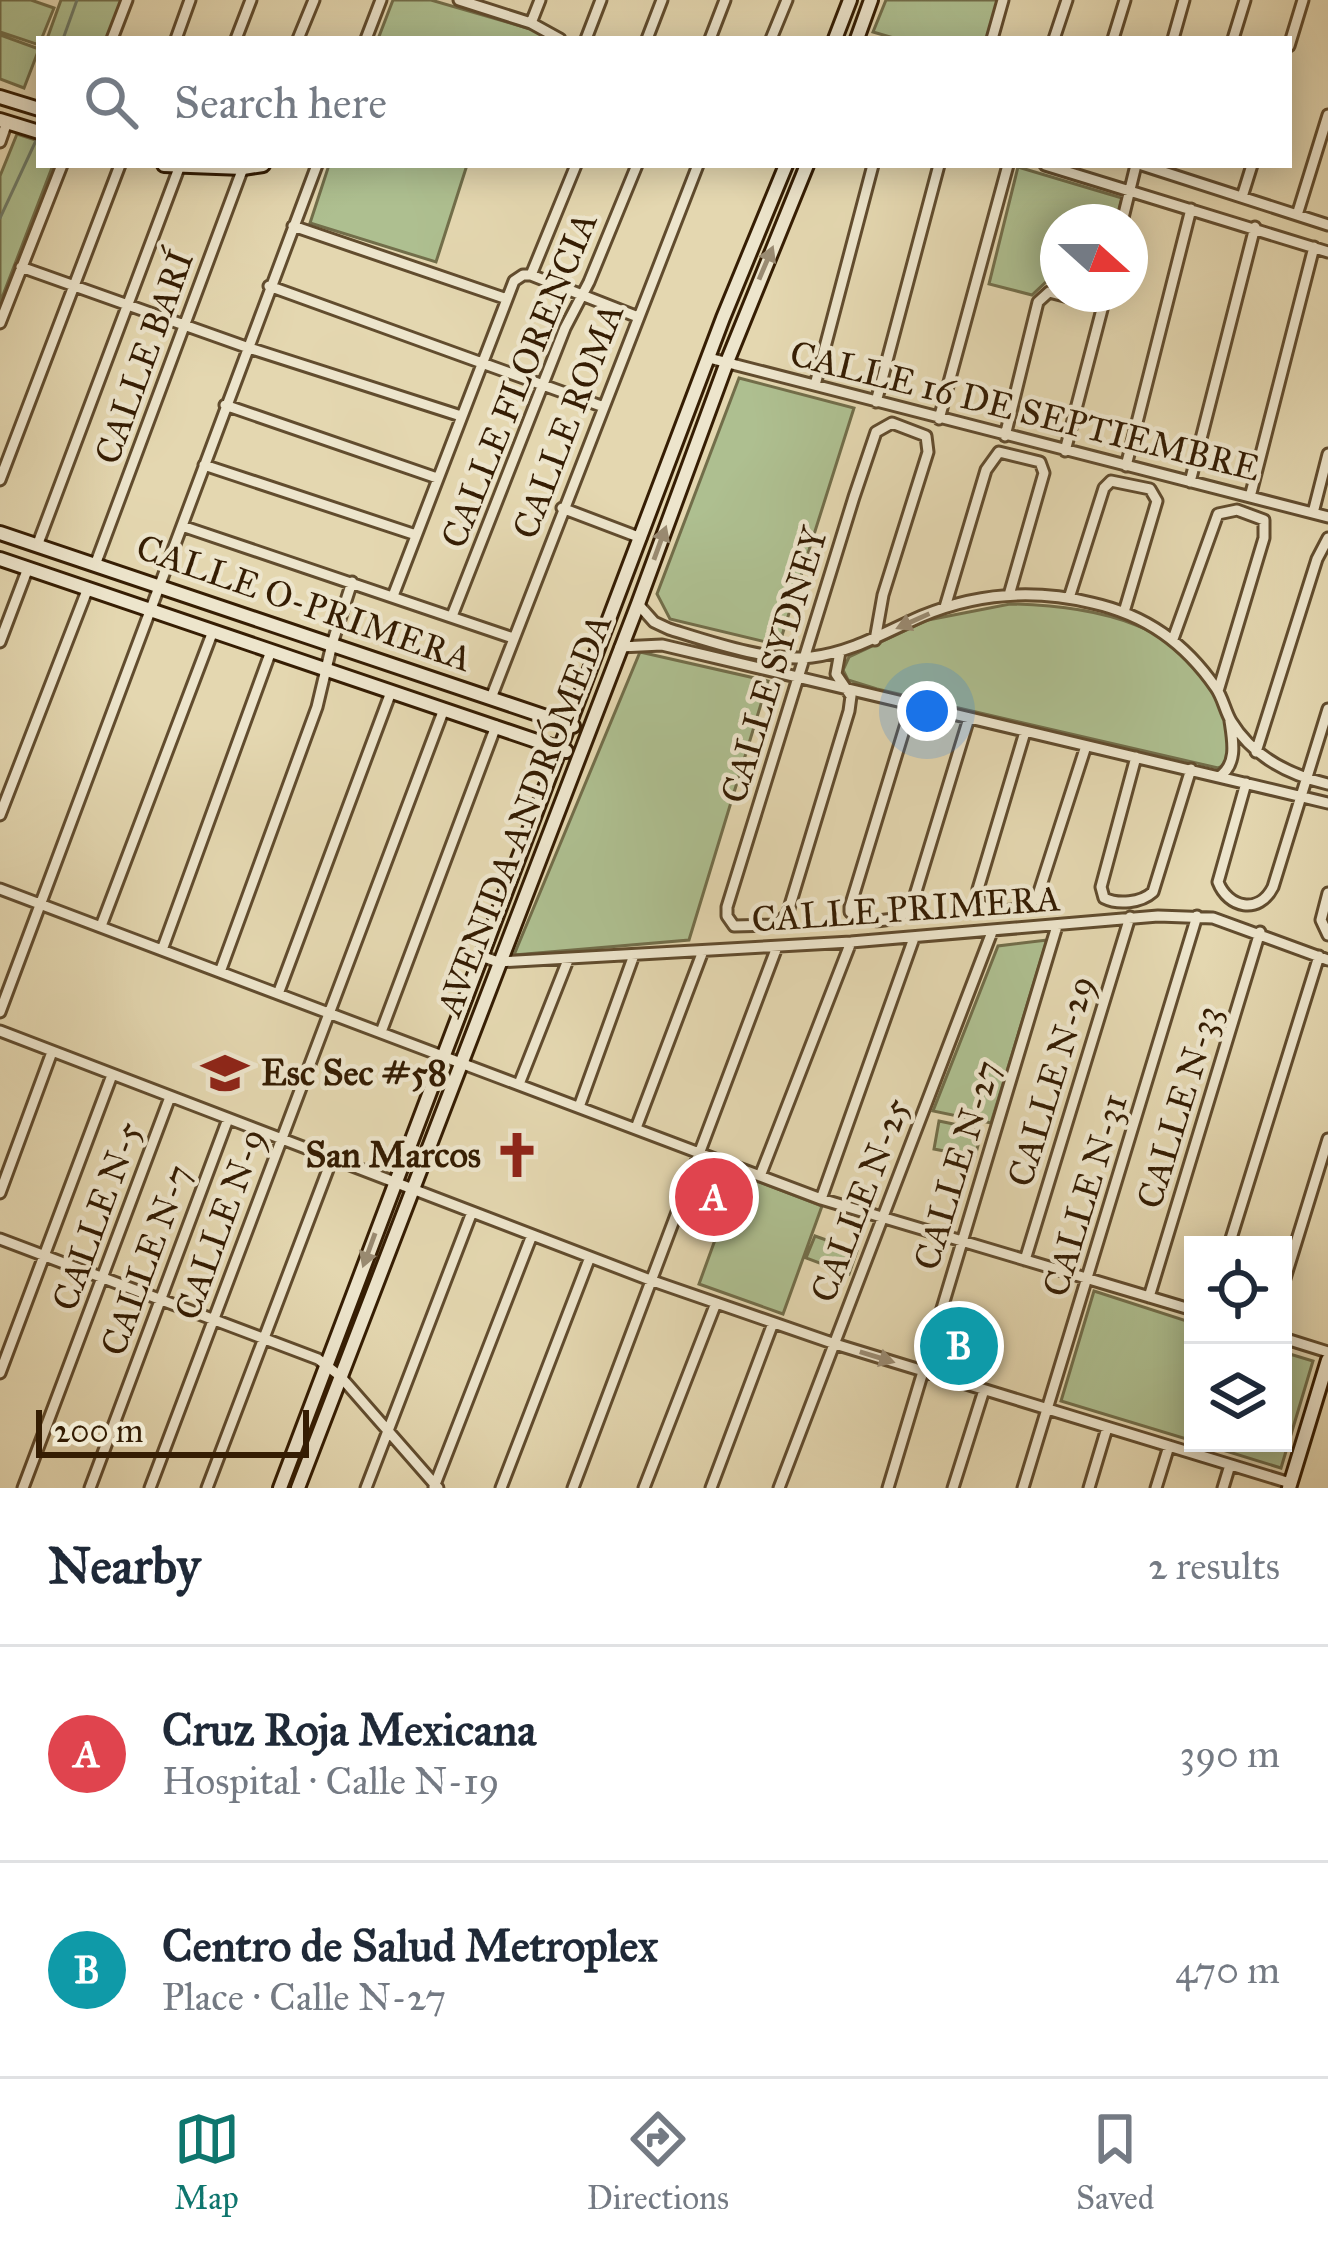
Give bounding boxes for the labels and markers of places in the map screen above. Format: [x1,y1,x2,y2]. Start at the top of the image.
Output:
school or university icon: Esc Sec #58 [200,1048,250,1098]
place label: Esc Sec #58 [261,1051,447,1095]
church icon: San Marcos [492,1130,542,1180]
place label: San Marcos [305,1133,481,1177]
pin: A [675,1152,753,1242]
pin: B [920,1301,998,1391]

